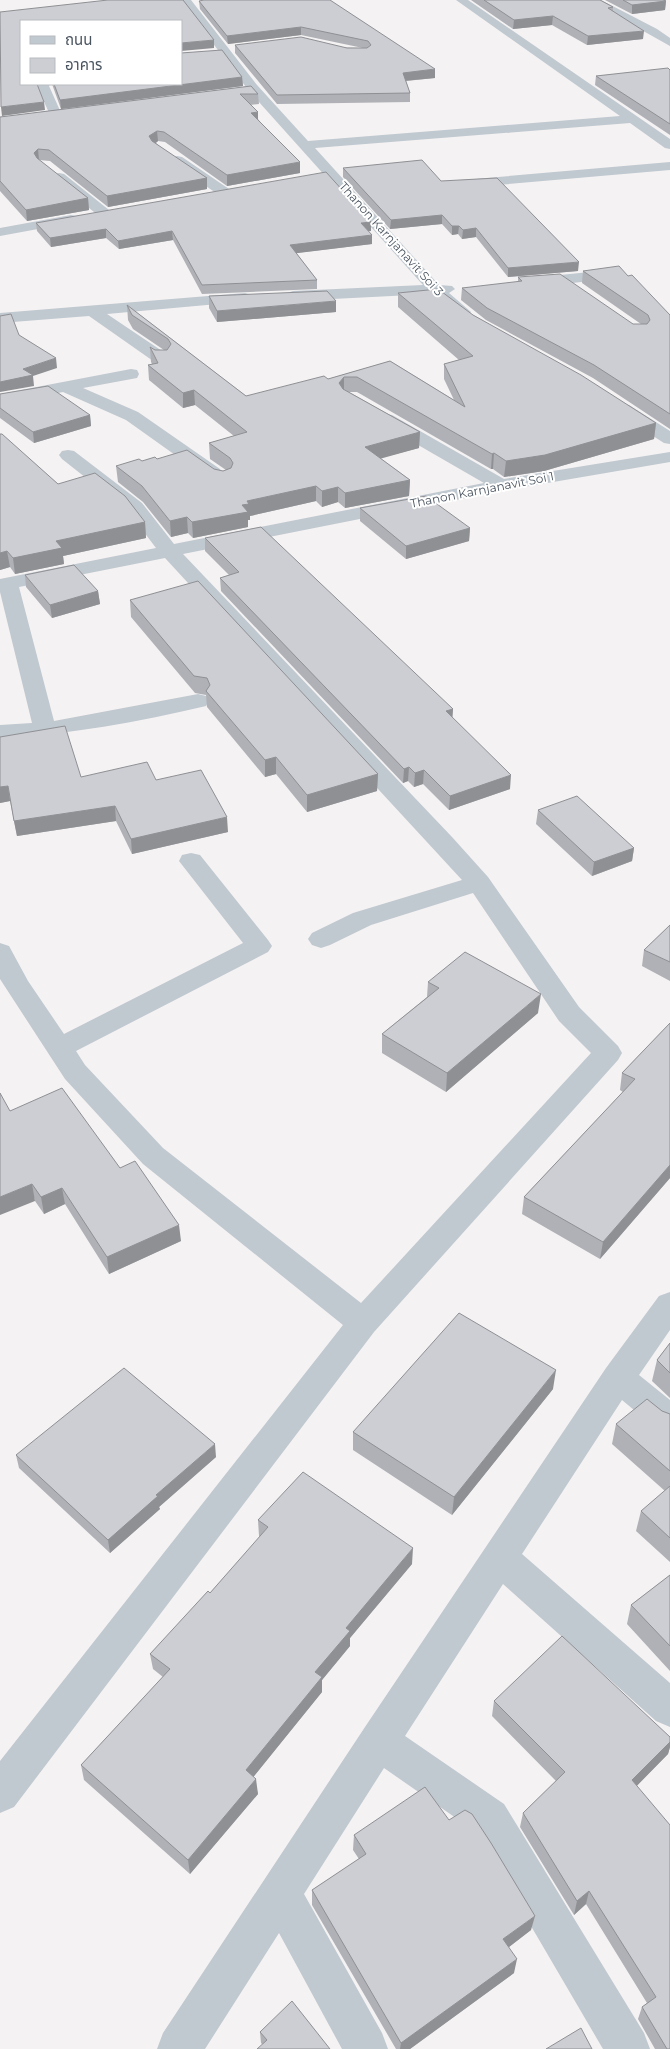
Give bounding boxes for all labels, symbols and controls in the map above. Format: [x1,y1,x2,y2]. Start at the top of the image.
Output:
legend [20,20,182,85]
text: ถนน [65,30,92,49]
text: อาคาร [65,55,102,74]
street label: Thanon Karnjanavit Soi 3 [336,179,447,299]
street label: Thanon Karnjanavit Soi 1 [409,468,555,511]

